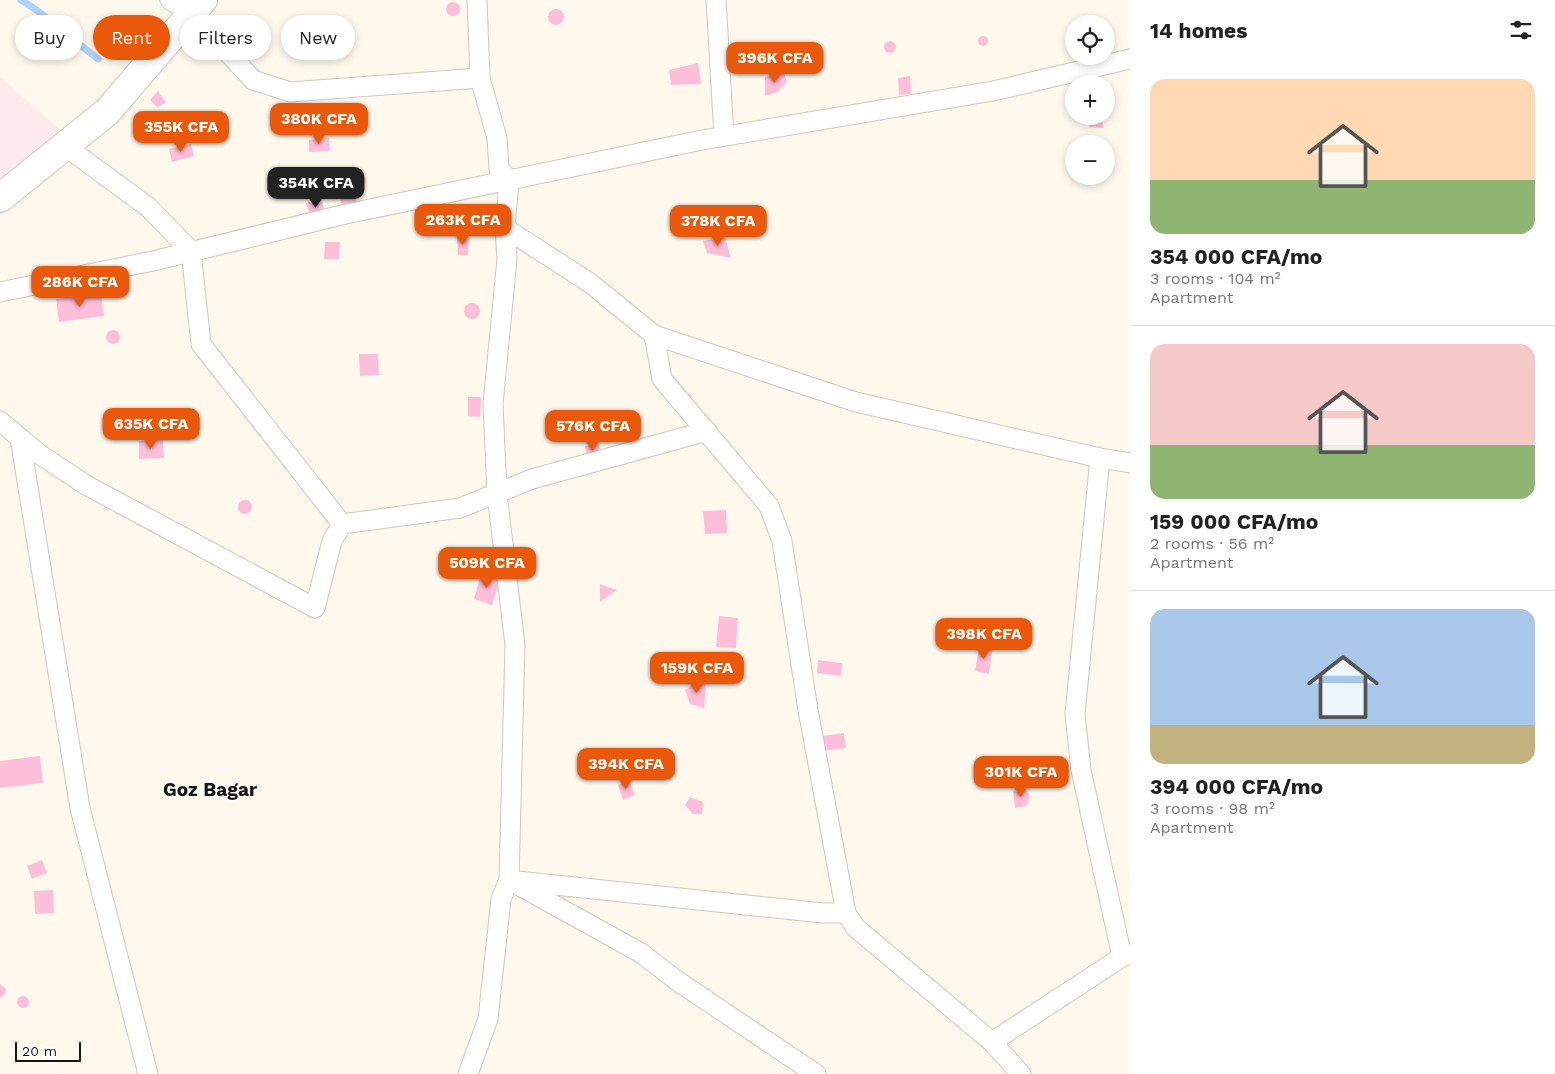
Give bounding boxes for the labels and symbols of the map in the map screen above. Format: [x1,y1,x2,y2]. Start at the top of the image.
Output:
pin: 396K CFA [723,42,827,84]
pin: 380K CFA [267,102,371,145]
pin: 355K CFA [129,110,233,153]
pin: 354K CFA [264,166,368,209]
pin: 263K CFA [411,204,515,246]
pin: 378K CFA [666,204,770,247]
pin: 286K CFA [28,266,132,308]
pin: 635K CFA [99,408,203,450]
pin: 576K CFA [541,410,645,452]
pin: 509K CFA [435,546,539,589]
pin: 398K CFA [932,618,1036,660]
pin: 159K CFA [645,652,749,694]
pin: 394K CFA [574,748,678,790]
pin: 301K CFA [969,756,1073,798]
district label: Goz Bagar [163,778,258,801]
scale bar [15,1039,81,1062]

